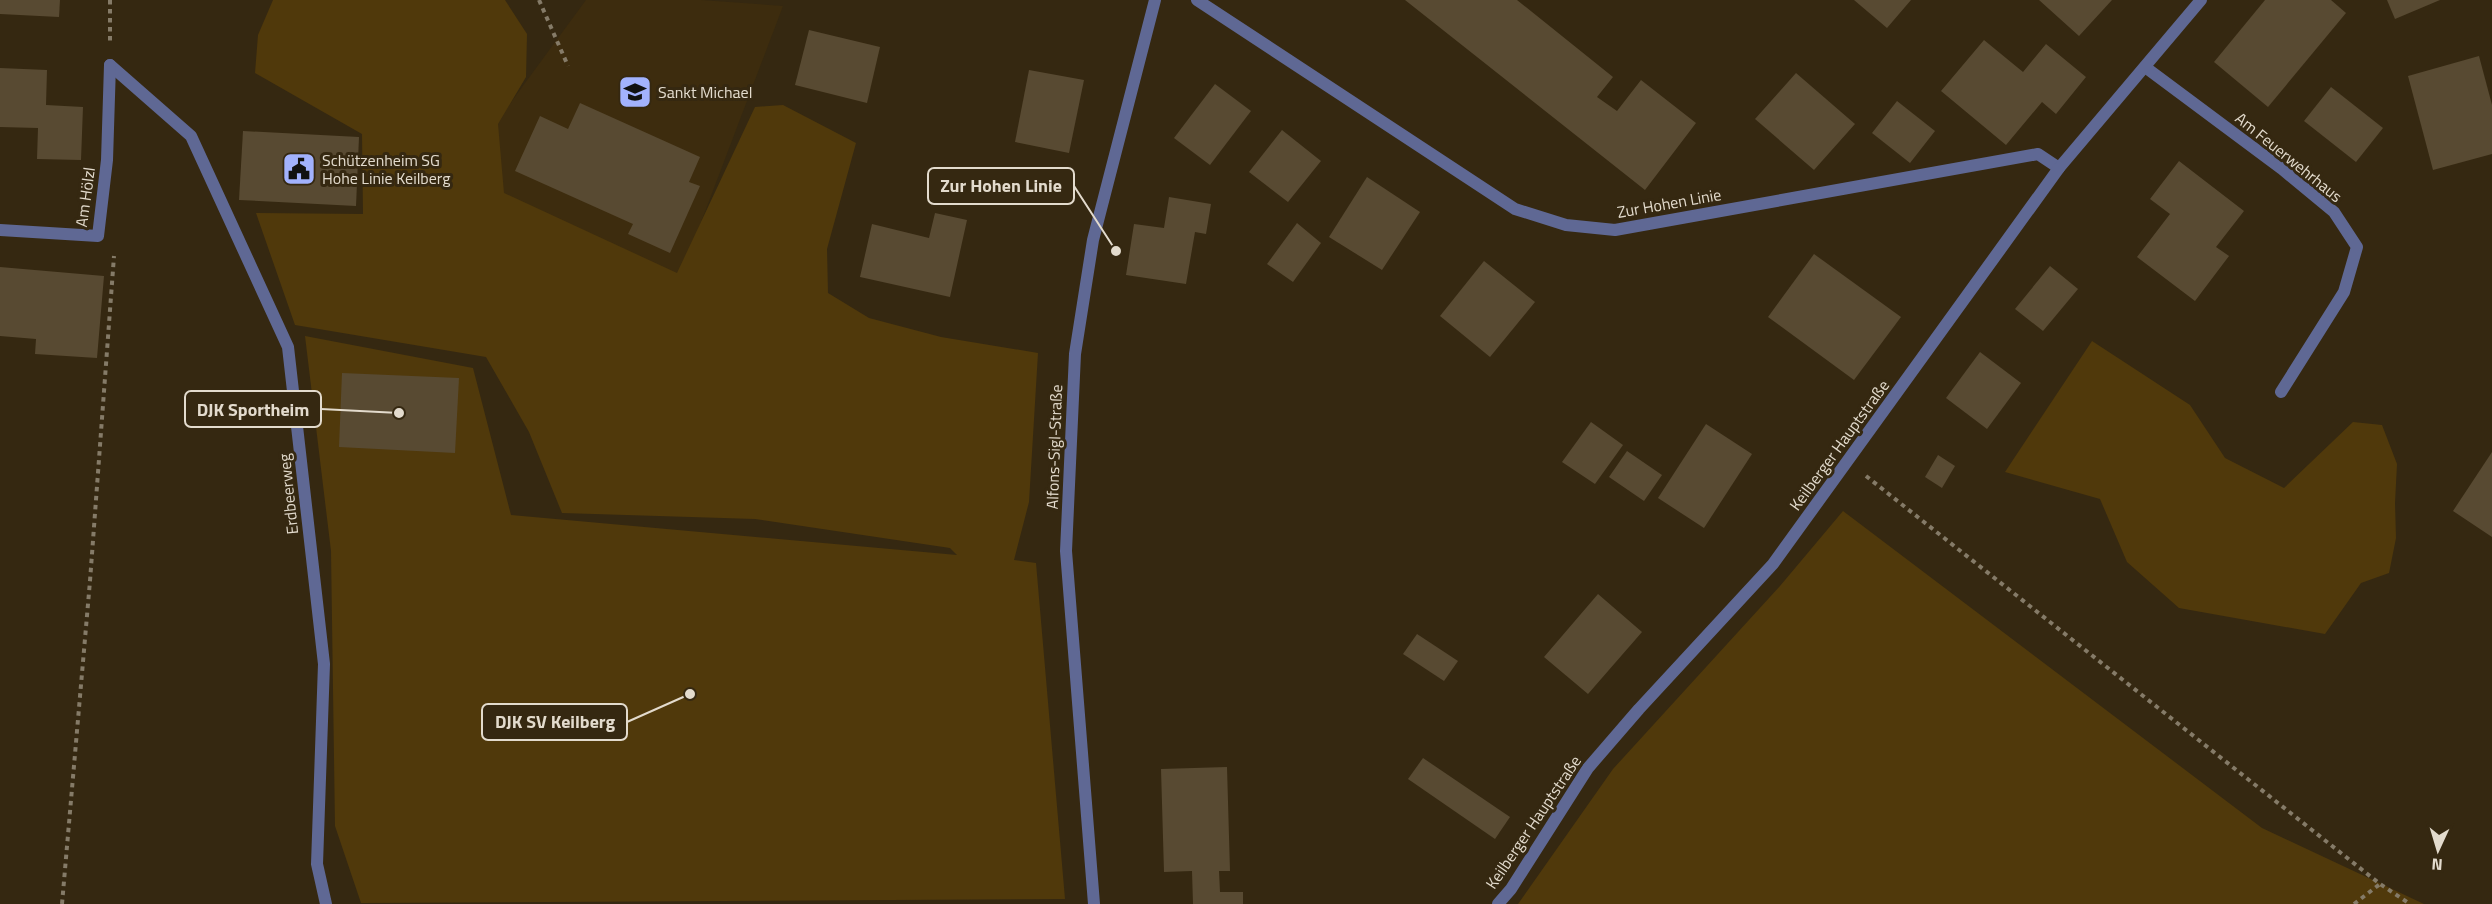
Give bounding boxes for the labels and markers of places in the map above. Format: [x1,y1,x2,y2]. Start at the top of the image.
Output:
school or university icon: Sankt Michael [617,74,653,110]
place label: Sankt Michael [658,80,752,104]
place label: Schützenheim SG Hohe Linie Keilberg [322,148,451,190]
public building icon: Schützenheim SG Hohe Linie Keilberg [281,151,317,187]
callout: Zur Hohen Linie [928,168,1074,204]
callout: DJK Sportheim [185,391,321,427]
callout: DJK SV Keilberg [482,704,627,740]

